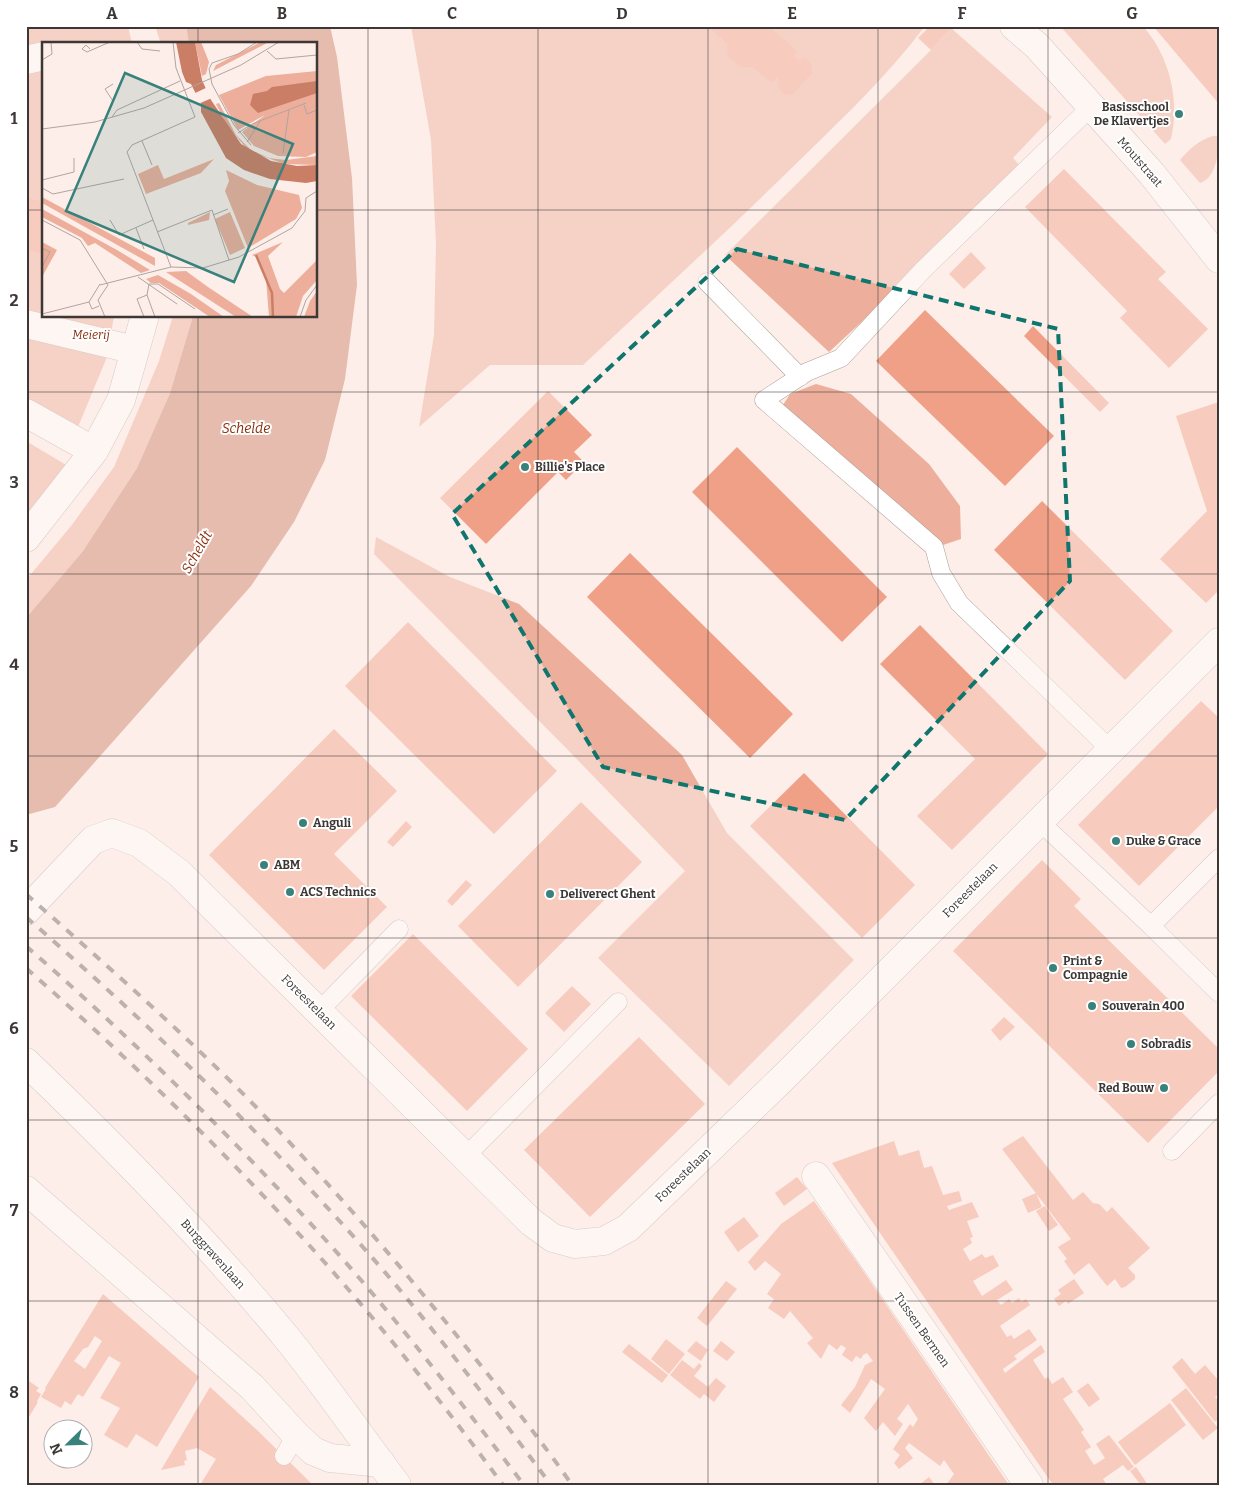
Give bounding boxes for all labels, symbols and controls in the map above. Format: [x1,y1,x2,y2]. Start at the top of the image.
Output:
text: A [106,4,118,23]
text: B [277,4,287,23]
text: C [447,4,457,23]
text: D [616,4,628,23]
text: E [787,4,797,23]
text: F [958,4,967,23]
text: G [1126,4,1138,23]
inset map [42,42,318,318]
place label: Basisschool De Klavertjes [1094,100,1169,129]
marker: Basisschool De Klavertjes [1173,108,1185,120]
text: 1 [11,109,18,128]
street label: Moutstraat [1115,134,1166,190]
text: 2 [9,291,19,310]
park label: Meierij [72,328,110,342]
water label: Schelde [222,420,270,437]
place label: Billie's Place [535,460,605,474]
marker: Billie's Place [519,461,531,473]
text: 3 [9,473,19,492]
water label: Scheldt [178,527,217,576]
text: 4 [9,655,19,674]
place label: Anguli [313,816,351,830]
marker: Anguli [297,817,309,829]
place label: Duke & Grace [1126,834,1201,848]
marker: Duke & Grace [1110,835,1122,847]
text: 5 [10,837,19,856]
place label: ABM [274,858,301,872]
marker: ABM [258,859,270,871]
street label: Foreestelaan [940,859,1001,920]
place label: ACS Technics [300,885,376,899]
marker: ACS Technics [284,886,296,898]
place label: Deliverect Ghent [560,887,656,901]
marker: Deliverect Ghent [544,888,556,900]
place label: Print & Compagnie [1063,954,1128,982]
marker: Print & Compagnie [1047,962,1059,974]
street label: Foreestelaan [279,972,340,1033]
place label: Souverain 400 [1102,999,1185,1013]
marker: Souverain 400 [1086,1000,1098,1012]
text: 6 [9,1019,19,1038]
place label: Sobradis [1141,1037,1191,1051]
marker: Sobradis [1125,1038,1137,1050]
place label: Red Bouw [1098,1081,1155,1095]
marker: Red Bouw [1158,1082,1170,1094]
street label: Foreestelaan [652,1145,714,1205]
text: 7 [10,1201,19,1220]
street label: Burggravenlaan [178,1216,248,1292]
street label: Tussen Bermen [891,1290,953,1370]
text: 8 [9,1383,19,1402]
north arrow [42,1418,92,1468]
text: N [46,1440,66,1457]

